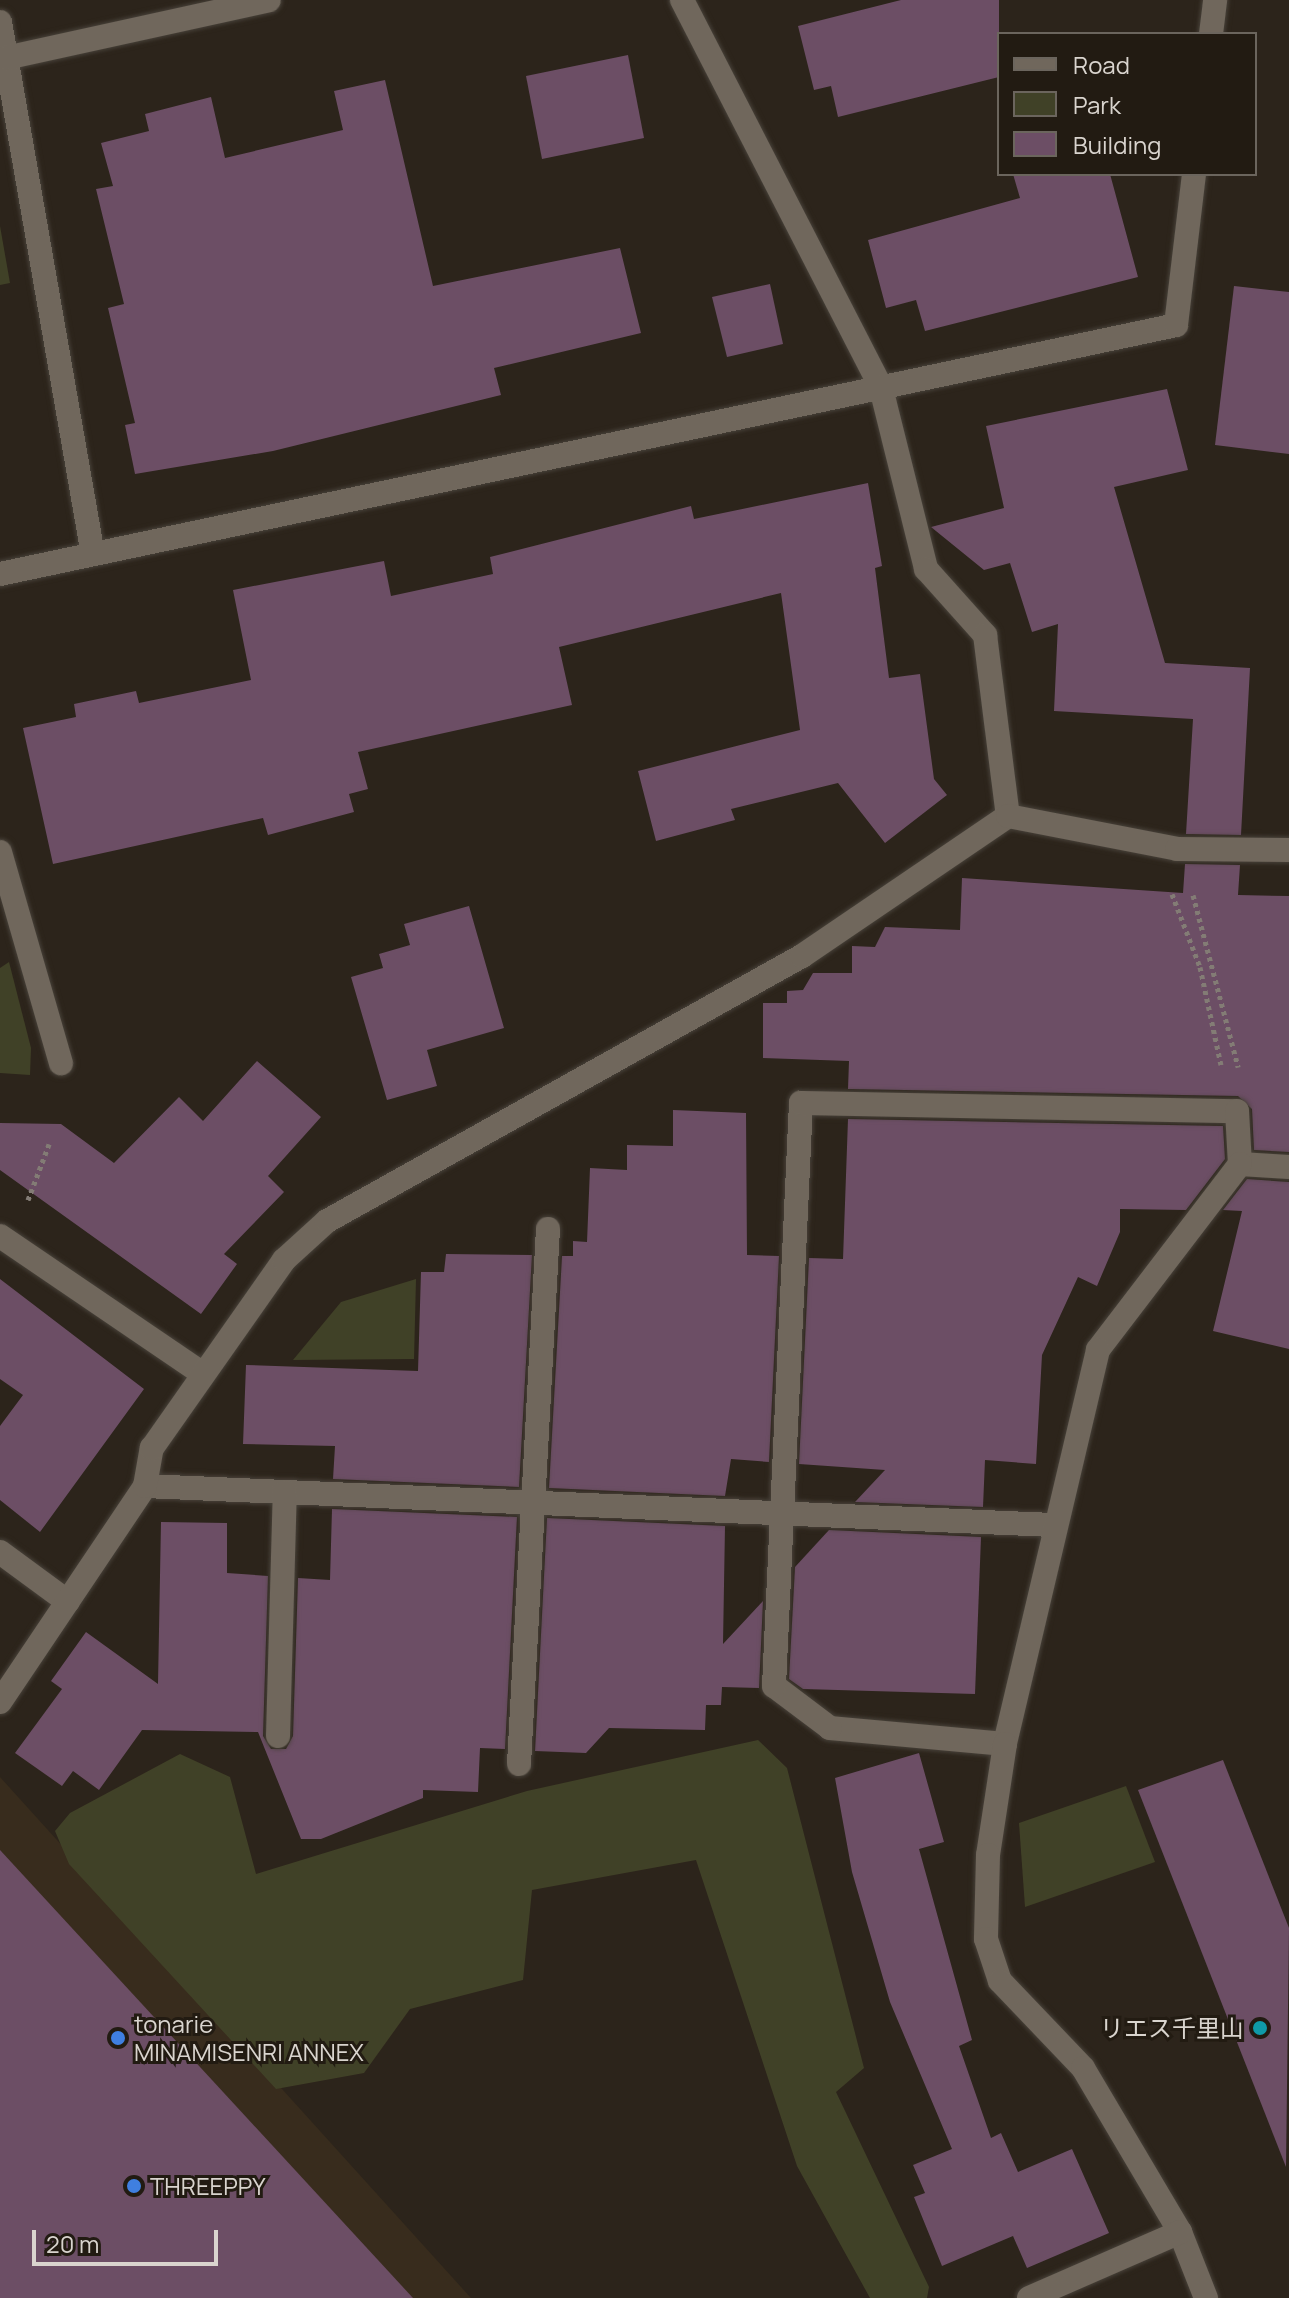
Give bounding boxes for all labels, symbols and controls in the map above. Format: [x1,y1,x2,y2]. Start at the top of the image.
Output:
legend [997,32,1257,176]
text: Road [1073,48,1130,81]
text: Park [1073,88,1121,121]
text: Building [1073,128,1161,161]
place label: tonarie MINAMISENRI ANNEX [134,2010,364,2066]
place label: リエス千里山 [1100,2014,1244,2042]
marker: リエス千里山 [1251,2019,1269,2037]
marker: tonarie MINAMISENRI ANNEX [109,2029,127,2047]
place label: THREEPPY [150,2172,266,2200]
marker: THREEPPY [125,2177,143,2195]
scale bar [36,2214,222,2264]
text: 20 m [46,2227,99,2260]

